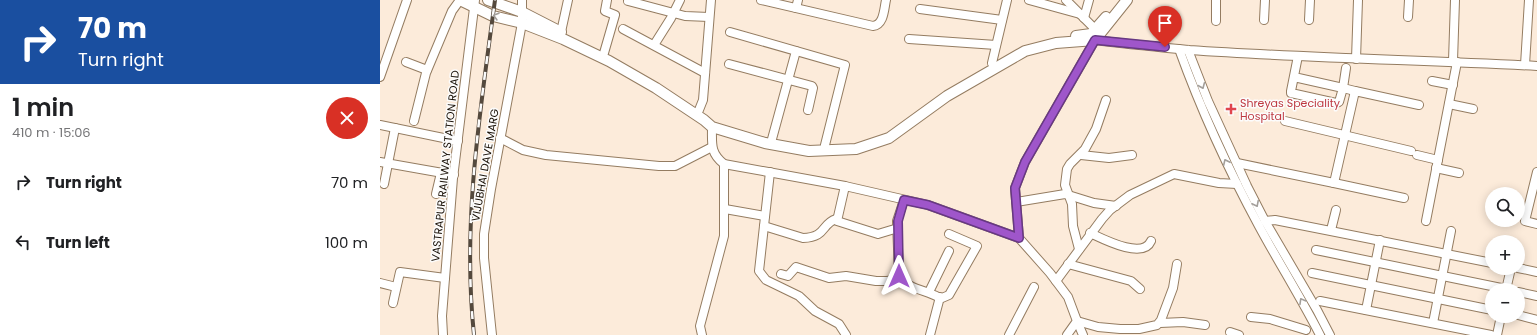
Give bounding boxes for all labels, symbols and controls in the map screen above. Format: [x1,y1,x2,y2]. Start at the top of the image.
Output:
pin [1148,6,1182,47]
text: 70 m [78,9,147,48]
one-way arrow [493,12,500,21]
icon: arrive [1154,12,1176,34]
icon: right [12,16,64,68]
text: Turn right [78,47,164,72]
street label: VASTRAPUR RAILWAY STATION ROAD [427,69,463,262]
one-way arrow [1197,83,1205,90]
text: 1 min [12,91,74,124]
place label: Shreyas Speciality Hospital [1240,95,1341,124]
button: close [326,97,368,139]
marker: Shreyas Speciality Hospital [1225,103,1237,115]
street label: VIJUBHAI DAVE MARG [467,107,503,223]
text: 410 m · 15:06 [12,123,91,142]
one-way arrow [1223,159,1231,166]
icon: right [12,171,34,193]
text: Turn right [46,172,122,193]
text: 70 m [331,172,368,193]
map controls [1485,187,1525,323]
button: search [1485,187,1525,227]
one-way arrow [1251,200,1259,207]
icon: left [12,231,34,253]
text: Turn left [46,232,110,253]
text: 100 m [325,232,368,253]
button: + [1485,235,1525,275]
position arrow [878,255,920,297]
button: − [1485,283,1525,323]
one-way arrow [1299,298,1307,305]

